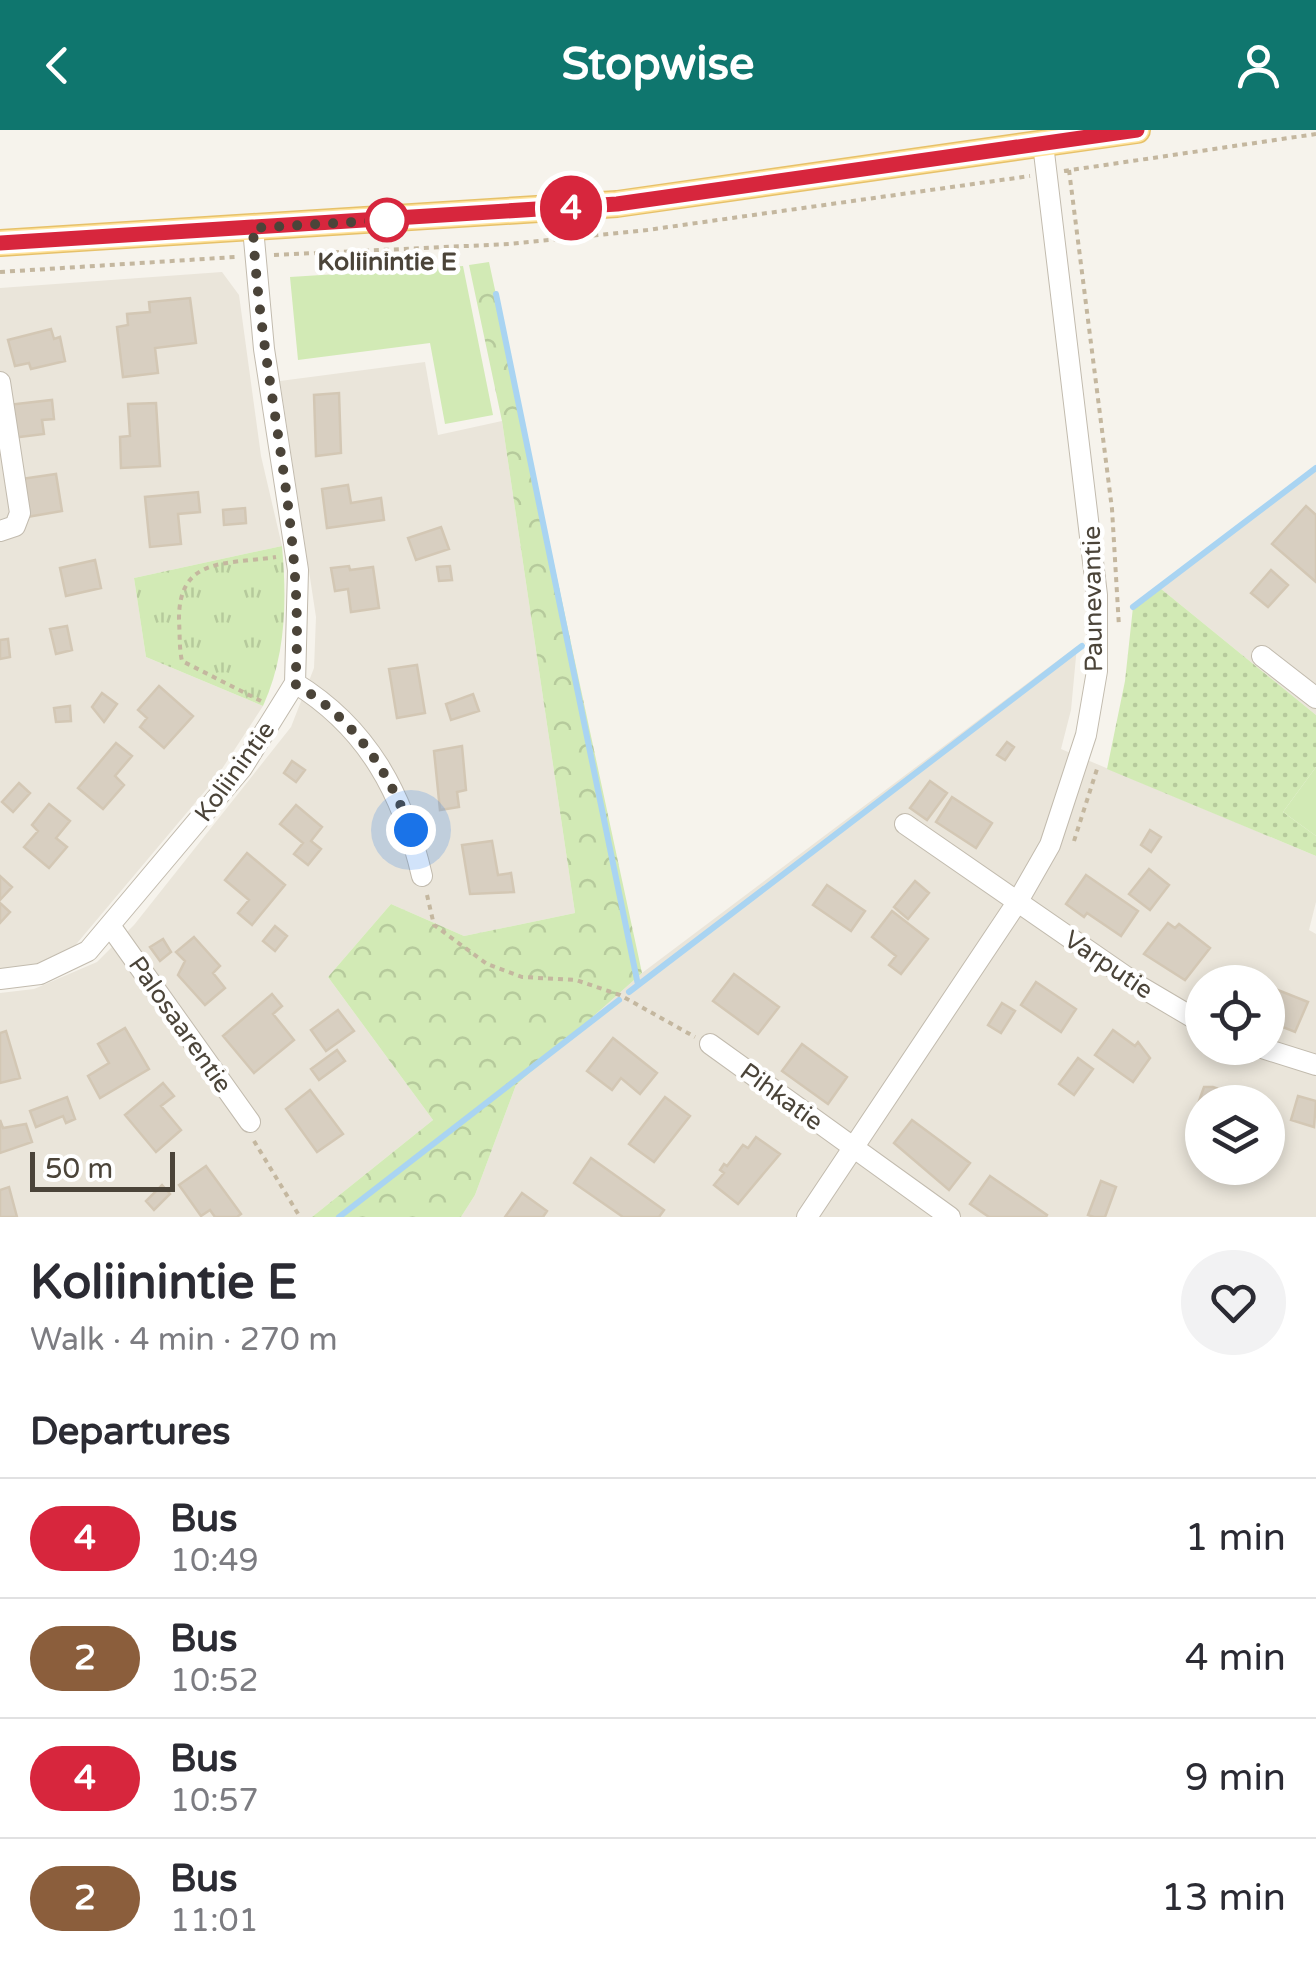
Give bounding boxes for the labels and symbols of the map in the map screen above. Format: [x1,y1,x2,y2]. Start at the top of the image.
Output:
line badge: 4 [538,176,604,240]
marker: Koliinintie E [366,199,408,241]
place label: Koliinintie E [317,247,457,277]
street label: Paunevantie [1077,525,1109,673]
street label: Koliinintie [188,715,281,828]
your location [386,805,436,855]
street label: Varputie [1058,924,1159,1005]
street label: Palosaarentie [122,950,238,1099]
street label: Pihkatie [734,1057,829,1137]
scale bar [30,1147,175,1192]

